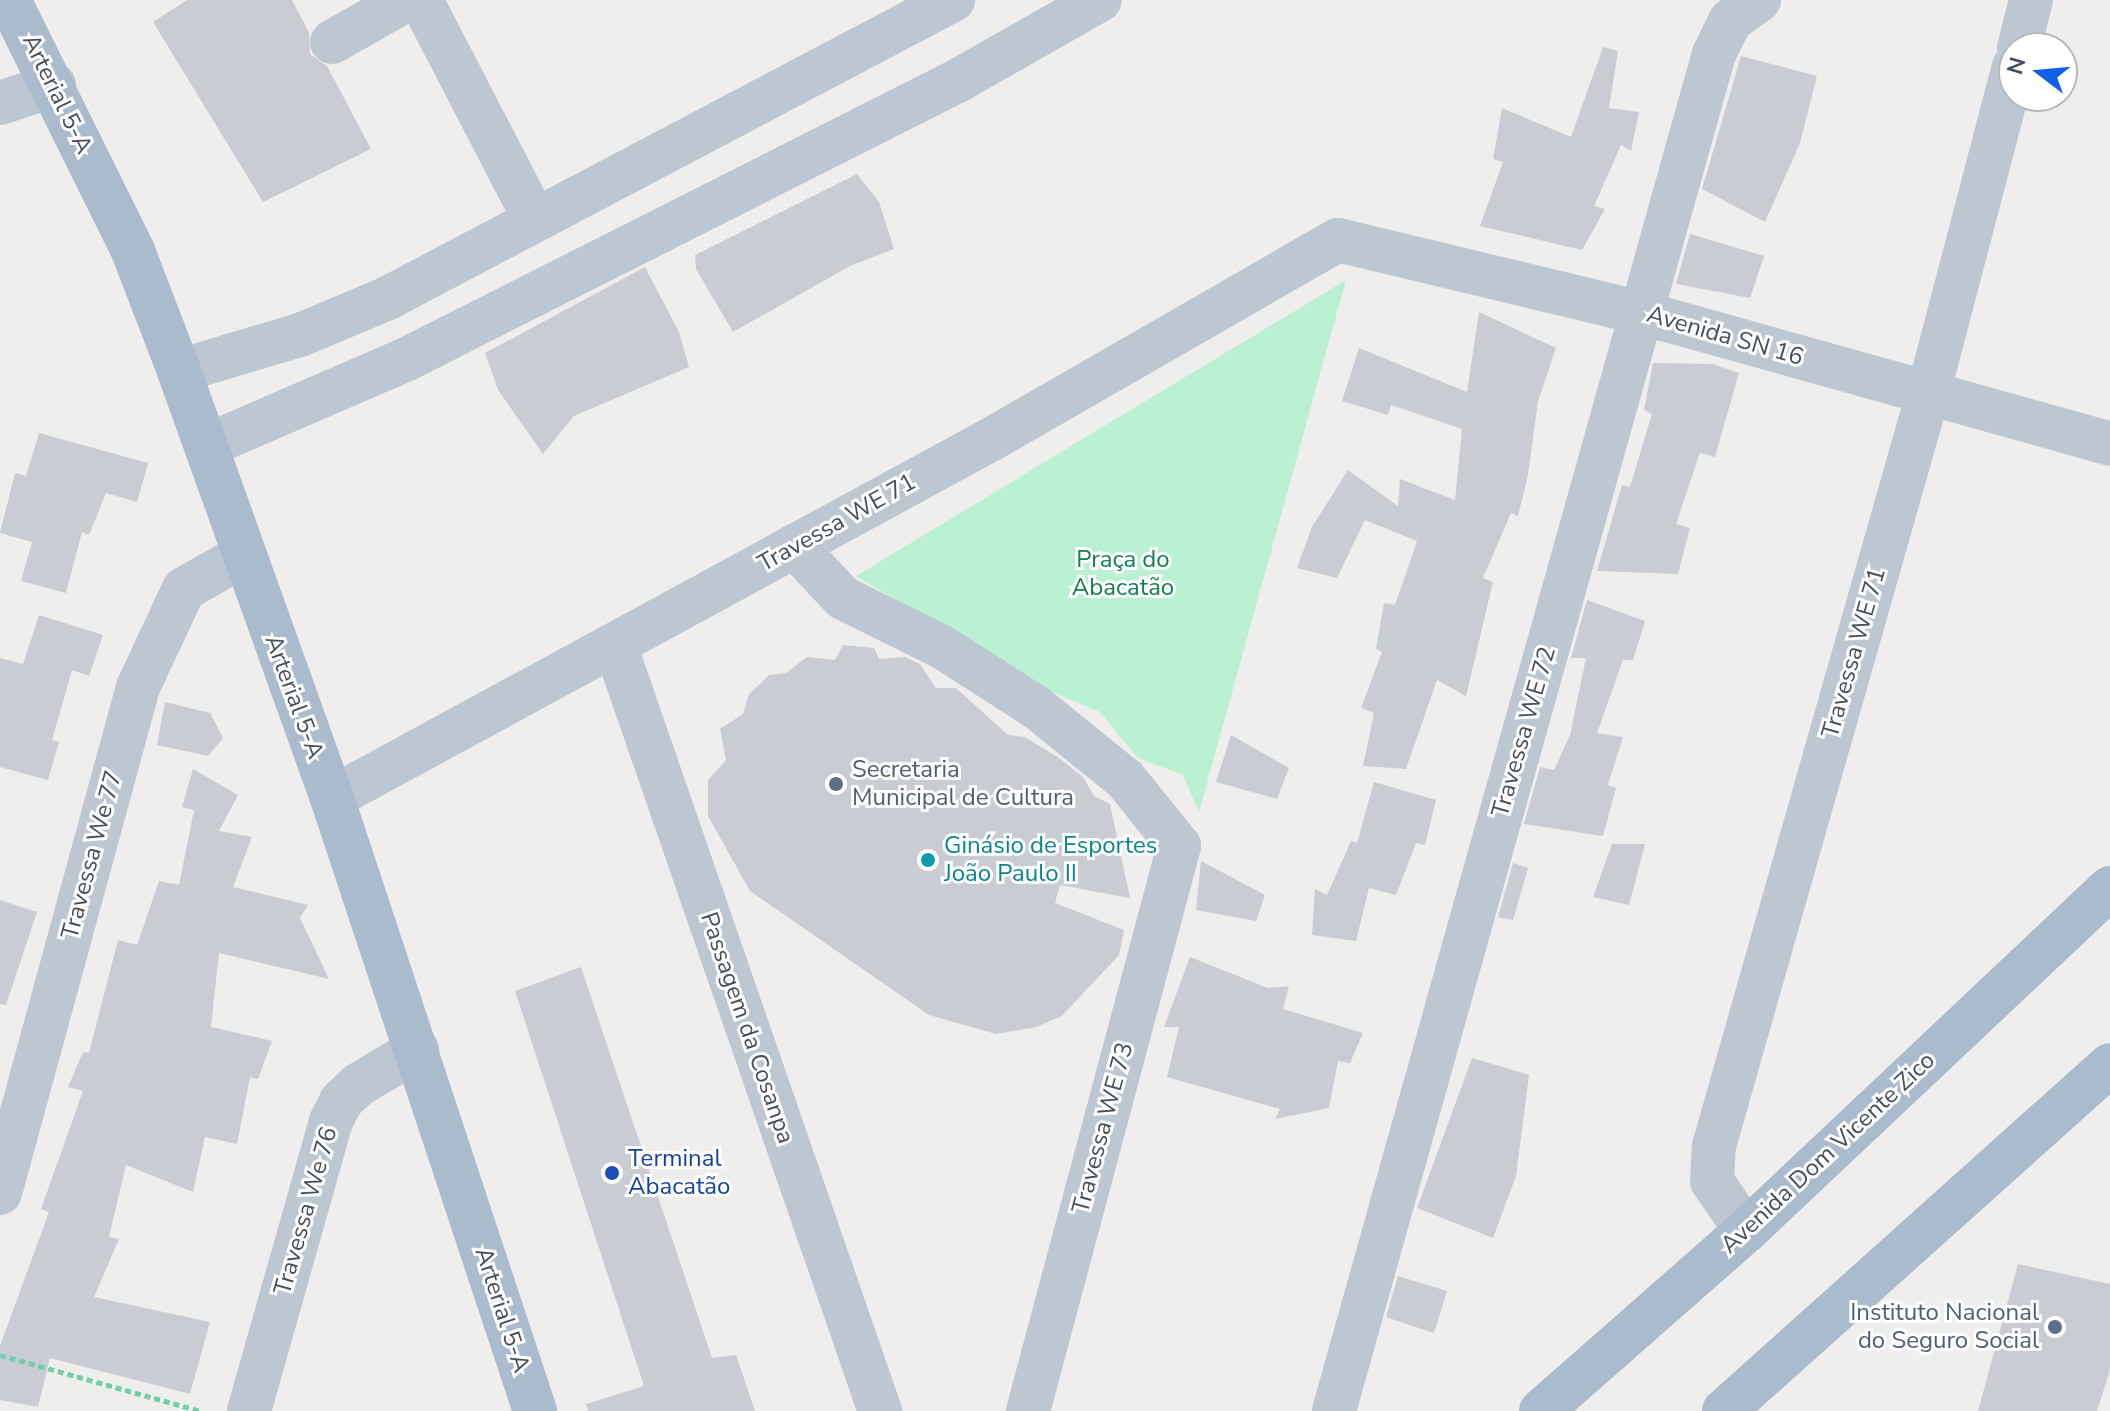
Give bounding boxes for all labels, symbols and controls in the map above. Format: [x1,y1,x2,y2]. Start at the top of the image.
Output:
street label: Arterial 5-A [16,29,98,159]
north arrow [1998,32,2078,112]
text: N [2000,54,2034,78]
street label: Avenida SN 16 [1643,300,1807,372]
street label: Travessa WE 71 [753,468,921,578]
park label: Praça do Abacatão [1072,546,1174,602]
street label: Travessa WE 71 [1816,564,1892,742]
street label: Arterial 5-A [258,631,330,763]
street label: Travessa WE 72 [1486,643,1562,821]
place label: Secretaria Municipal de Cultura [852,756,1074,812]
street label: Travessa We 77 [56,768,128,942]
marker: Secretaria Municipal de Cultura [827,775,845,793]
place label: Ginásio de Esportes João Paulo II [944,832,1157,888]
marker: Ginásio de Esportes João Paulo II [919,851,937,869]
street label: Passagem da Cosanpa [694,909,800,1147]
street label: Travessa WE 73 [1066,1039,1140,1217]
street label: Avenida Dom Vicente Zico [1715,1046,1941,1260]
street label: Travessa We 76 [268,1124,344,1298]
place label: Terminal Abacatão [628,1145,730,1201]
marker: Terminal Abacatão [603,1164,621,1182]
street label: Arterial 5-A [468,1244,536,1376]
place label: Instituto Nacional do Seguro Social [1850,1299,2039,1355]
marker: Instituto Nacional do Seguro Social [2046,1318,2064,1336]

